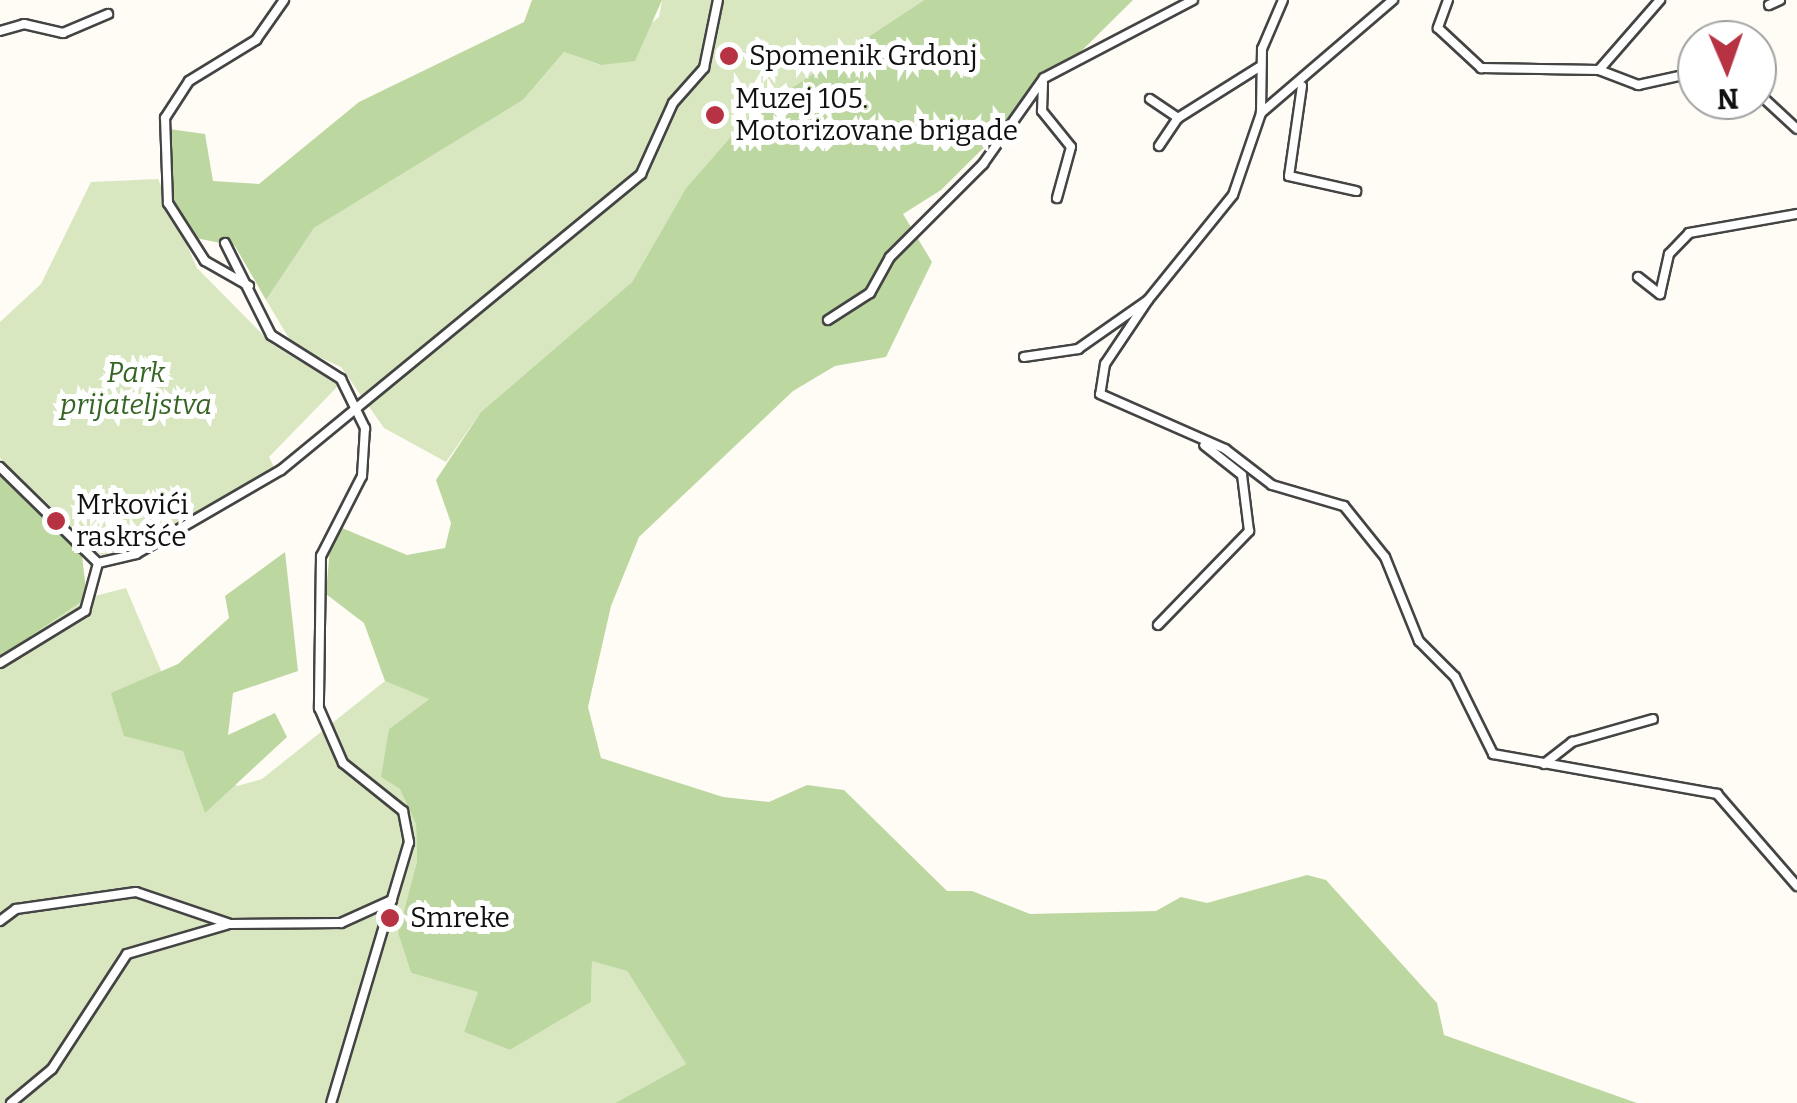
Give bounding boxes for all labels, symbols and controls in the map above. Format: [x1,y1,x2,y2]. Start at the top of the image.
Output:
north arrow [1677,20,1777,120]
place label: Spomenik Grdonj [749,39,978,73]
marker: Spomenik Grdonj [718,45,740,67]
place label: Muzej 105. Motorizovane brigade [735,82,1018,148]
text: N [1717,82,1739,115]
marker: Muzej 105. Motorizovane brigade [704,104,726,126]
park label: Park prijateljstva [60,356,212,422]
place label: Mrkovići raskršće [76,488,189,554]
marker: Mrkovići raskršće [45,510,67,532]
place label: Smreke [410,901,510,935]
marker: Smreke [379,907,401,929]

